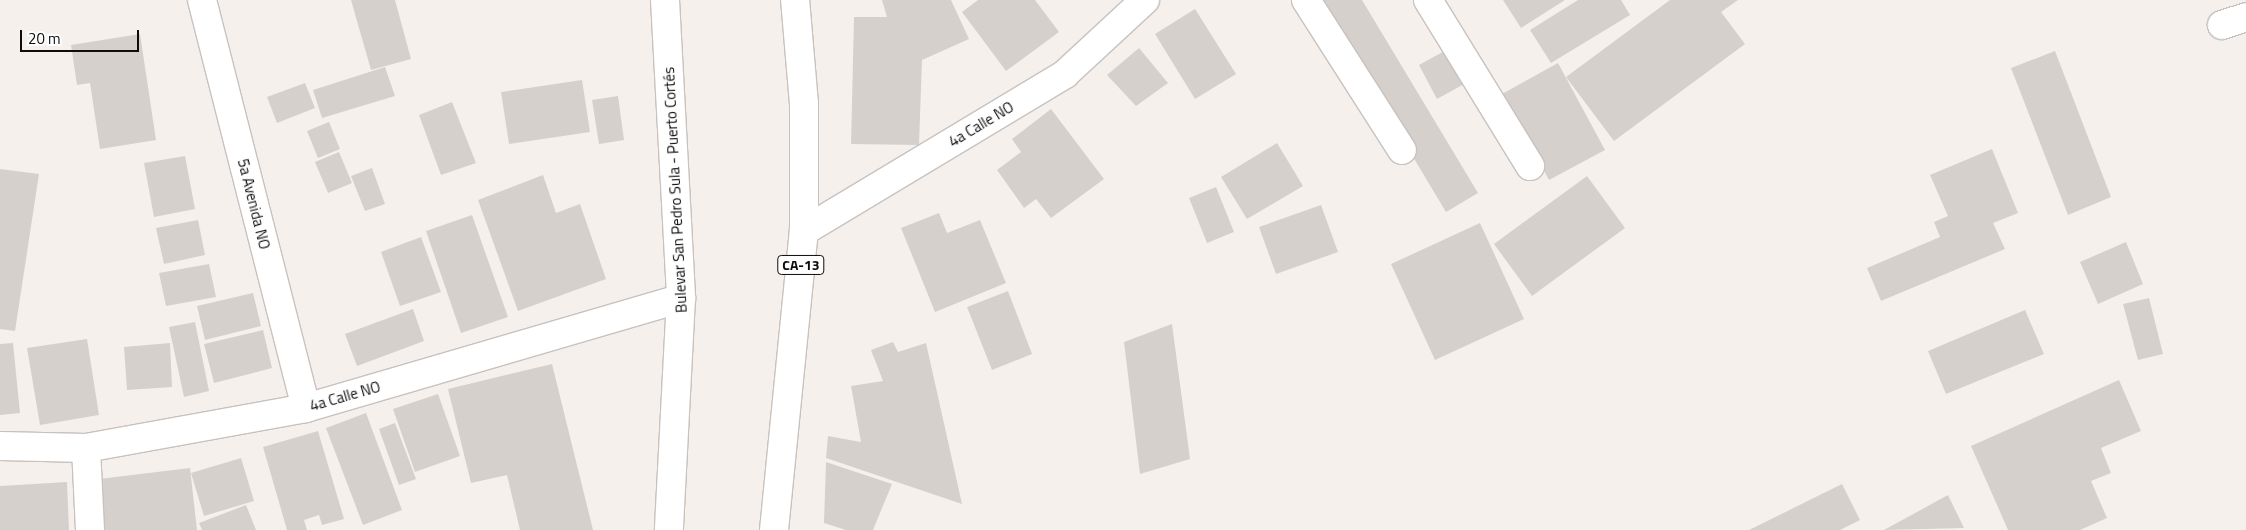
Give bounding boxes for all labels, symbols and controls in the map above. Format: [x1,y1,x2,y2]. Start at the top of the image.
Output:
scale bar [22,20,141,52]
text: 20 m [28,27,61,50]
street label: Bulevar San Pedro Sula - Puerto Cortés [660,67,690,313]
street label: 4a Calle NO [945,98,1017,150]
street label: 5a Avenida NO [234,157,274,251]
road number: CA-13 [777,254,825,276]
street label: 4a Calle NO [308,377,382,415]

